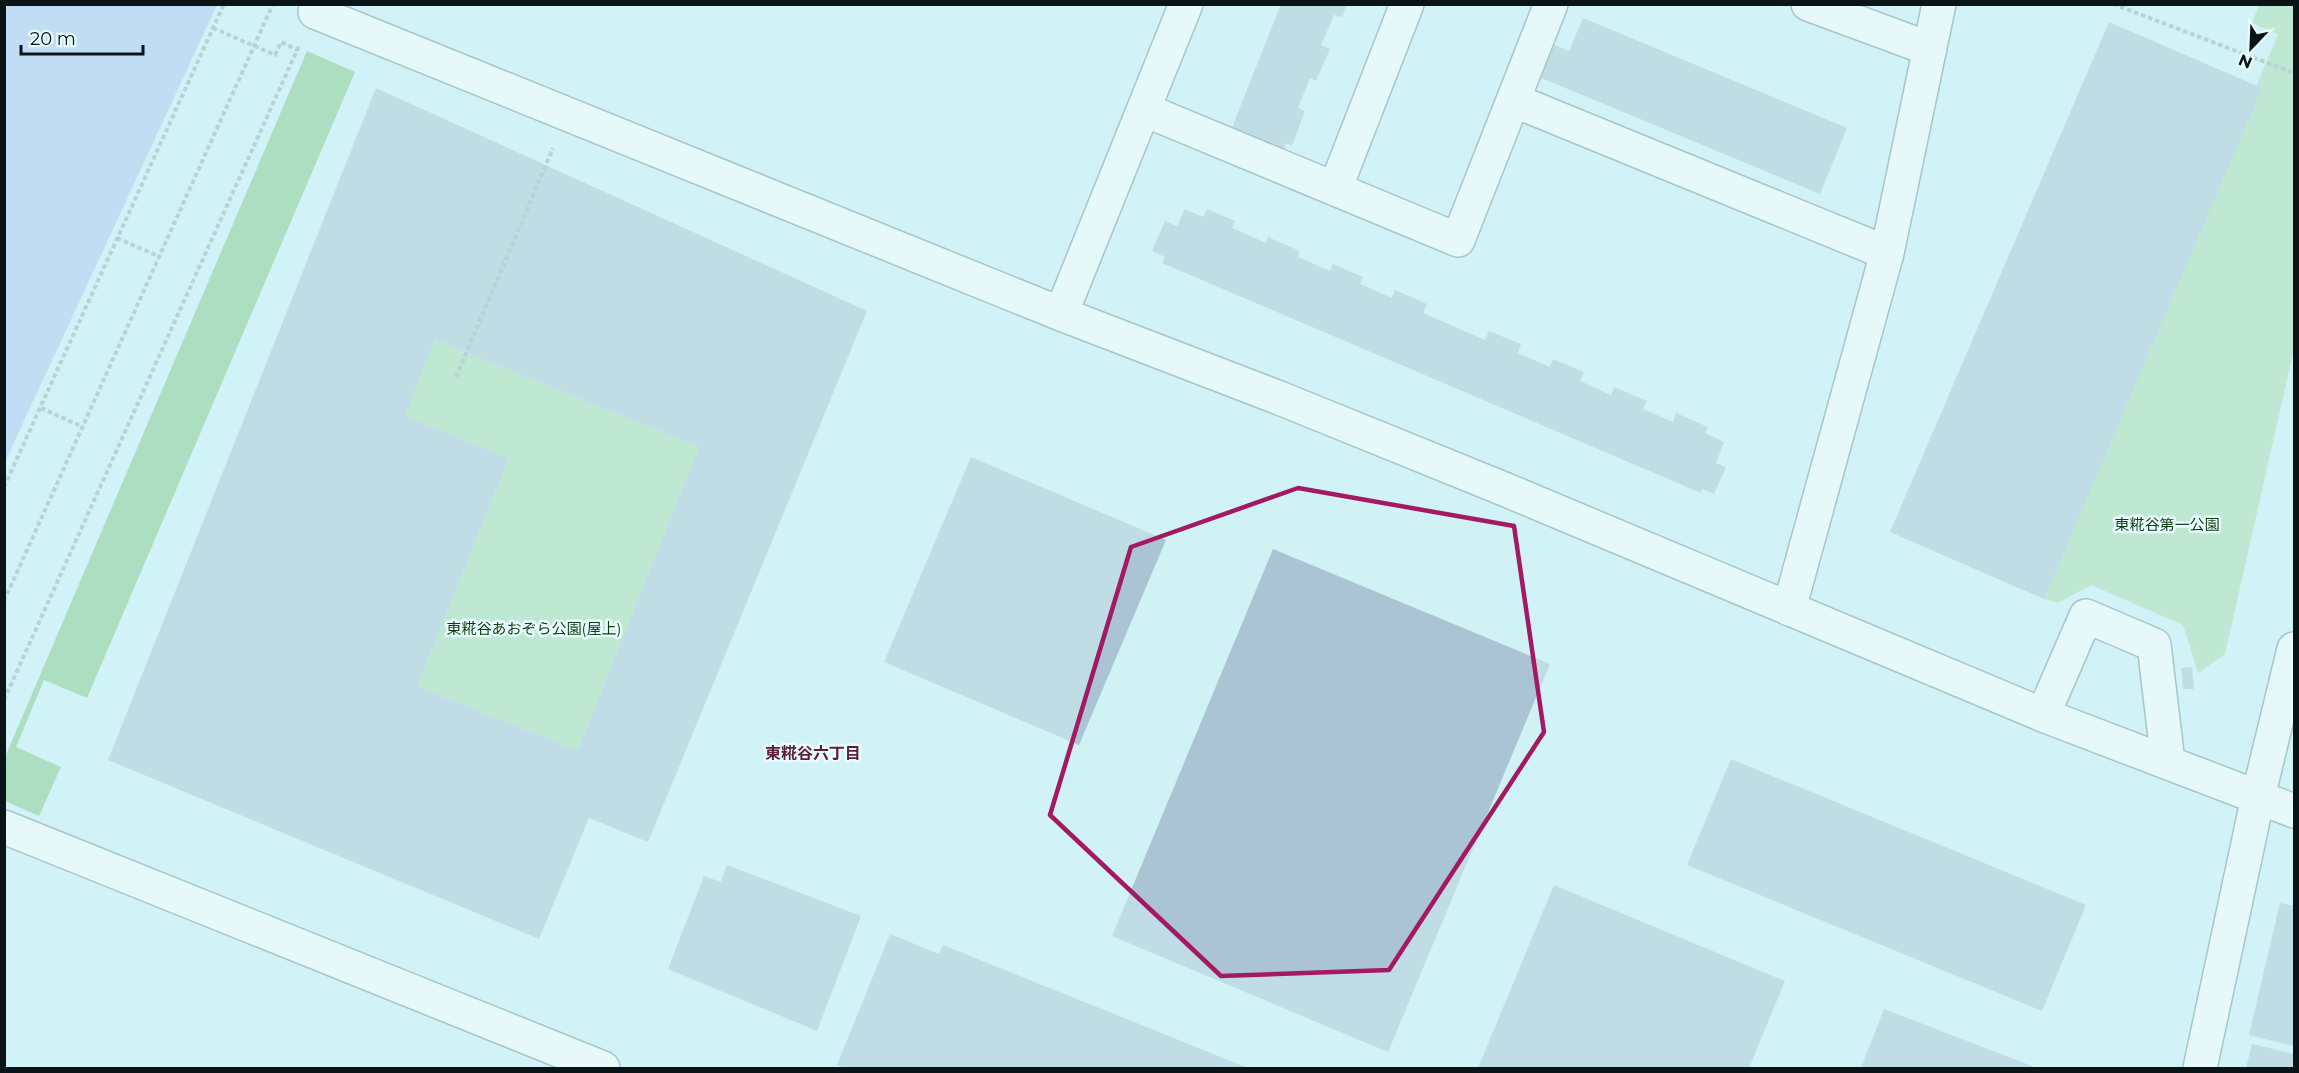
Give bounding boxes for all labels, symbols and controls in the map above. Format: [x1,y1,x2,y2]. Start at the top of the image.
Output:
scale bar [21,18,142,56]
north arrow [2221,18,2281,78]
text: 20 m [30,28,76,50]
text: N [2236,50,2255,73]
park label: 東糀谷第一公園 [2114,515,2220,534]
park label: 東糀谷あおぞら公園(屋上) [447,619,621,638]
district label: 東糀谷六丁目 [765,744,861,763]

